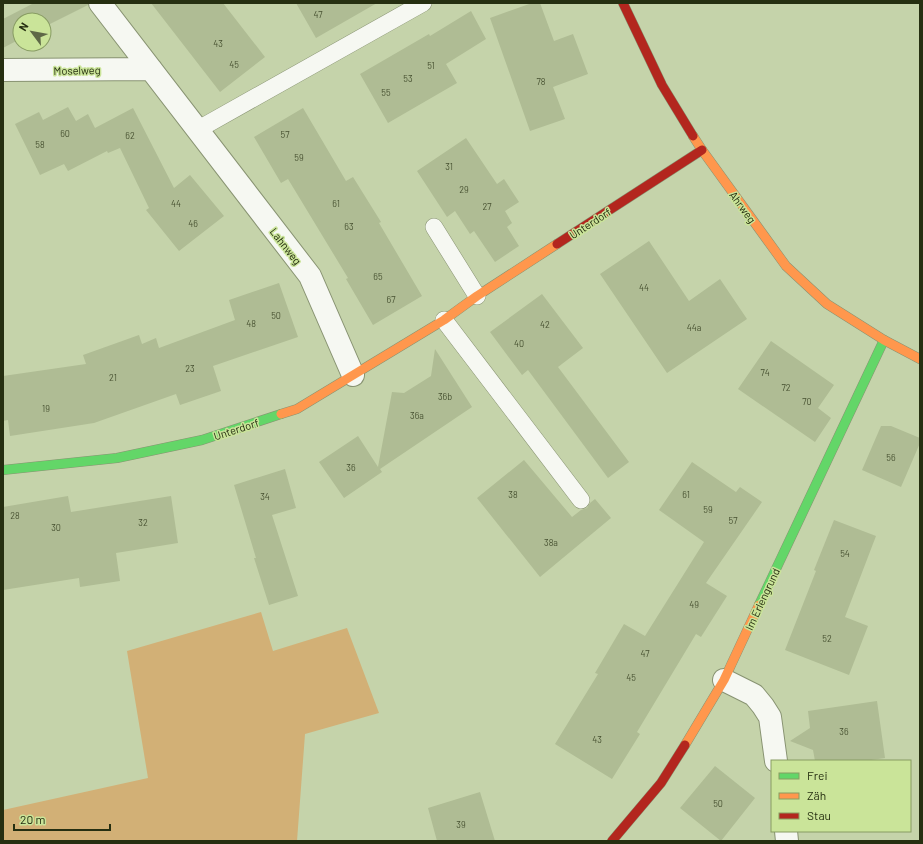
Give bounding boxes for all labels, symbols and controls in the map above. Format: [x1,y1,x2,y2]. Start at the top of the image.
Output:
house number: 47 [314,9,323,20]
north arrow [12,12,52,52]
text: N [16,20,31,33]
house number: 43 [213,38,223,49]
house number: 45 [229,59,239,70]
house number: 51 [427,60,435,71]
street label: Moselweg [53,63,101,77]
house number: 53 [403,73,413,84]
house number: 78 [537,76,546,87]
house number: 55 [381,87,391,98]
house number: 60 [60,128,70,139]
house number: 57 [281,129,290,140]
house number: 62 [125,130,135,141]
house number: 58 [35,139,45,150]
house number: 59 [294,152,304,163]
house number: 31 [445,161,453,172]
house number: 29 [459,184,469,195]
street label: Ahrweg [727,188,759,226]
house number: 44 [171,198,181,209]
house number: 61 [332,198,340,209]
house number: 27 [482,201,492,212]
street label: Unterdorf [567,205,613,241]
house number: 46 [188,218,198,229]
house number: 63 [344,221,354,232]
street label: Lahnweg [268,225,304,267]
house number: 65 [373,271,383,282]
house number: 44 [639,282,649,293]
house number: 67 [387,294,396,305]
house number: 50 [271,310,281,321]
house number: 48 [246,318,256,329]
house number: 42 [540,319,550,330]
house number: 44a [687,322,701,333]
house number: 40 [514,338,524,349]
house number: 23 [185,363,195,374]
house number: 74 [760,367,770,378]
house number: 21 [109,372,117,383]
house number: 72 [781,382,791,393]
house number: 36b [438,391,452,402]
house number: 70 [802,396,812,407]
house number: 19 [42,403,50,414]
house number: 36a [410,410,424,421]
street label: Unterdorf [212,416,260,442]
house number: 56 [886,452,896,463]
house number: 36 [346,462,356,473]
house number: 38 [508,489,518,500]
house number: 61 [682,489,690,500]
house number: 34 [260,491,270,502]
house number: 59 [703,504,713,515]
house number: 28 [10,510,20,521]
house number: 57 [729,515,738,526]
house number: 32 [138,517,148,528]
house number: 30 [51,522,61,533]
house number: 38a [544,537,558,548]
house number: 54 [840,548,850,559]
street label: Im Erlengrund [742,566,782,632]
house number: 49 [689,599,699,610]
house number: 52 [822,633,832,644]
house number: 47 [641,648,650,659]
house number: 45 [626,672,636,683]
house number: 36 [839,726,849,737]
house number: 43 [592,734,602,745]
legend [771,760,911,832]
text: Frei [807,768,827,782]
text: Zäh [807,788,826,802]
house number: 50 [713,798,723,809]
scale bar [14,806,110,832]
text: Stau [807,808,831,822]
text: 20 m [20,812,46,826]
house number: 39 [456,819,466,830]

